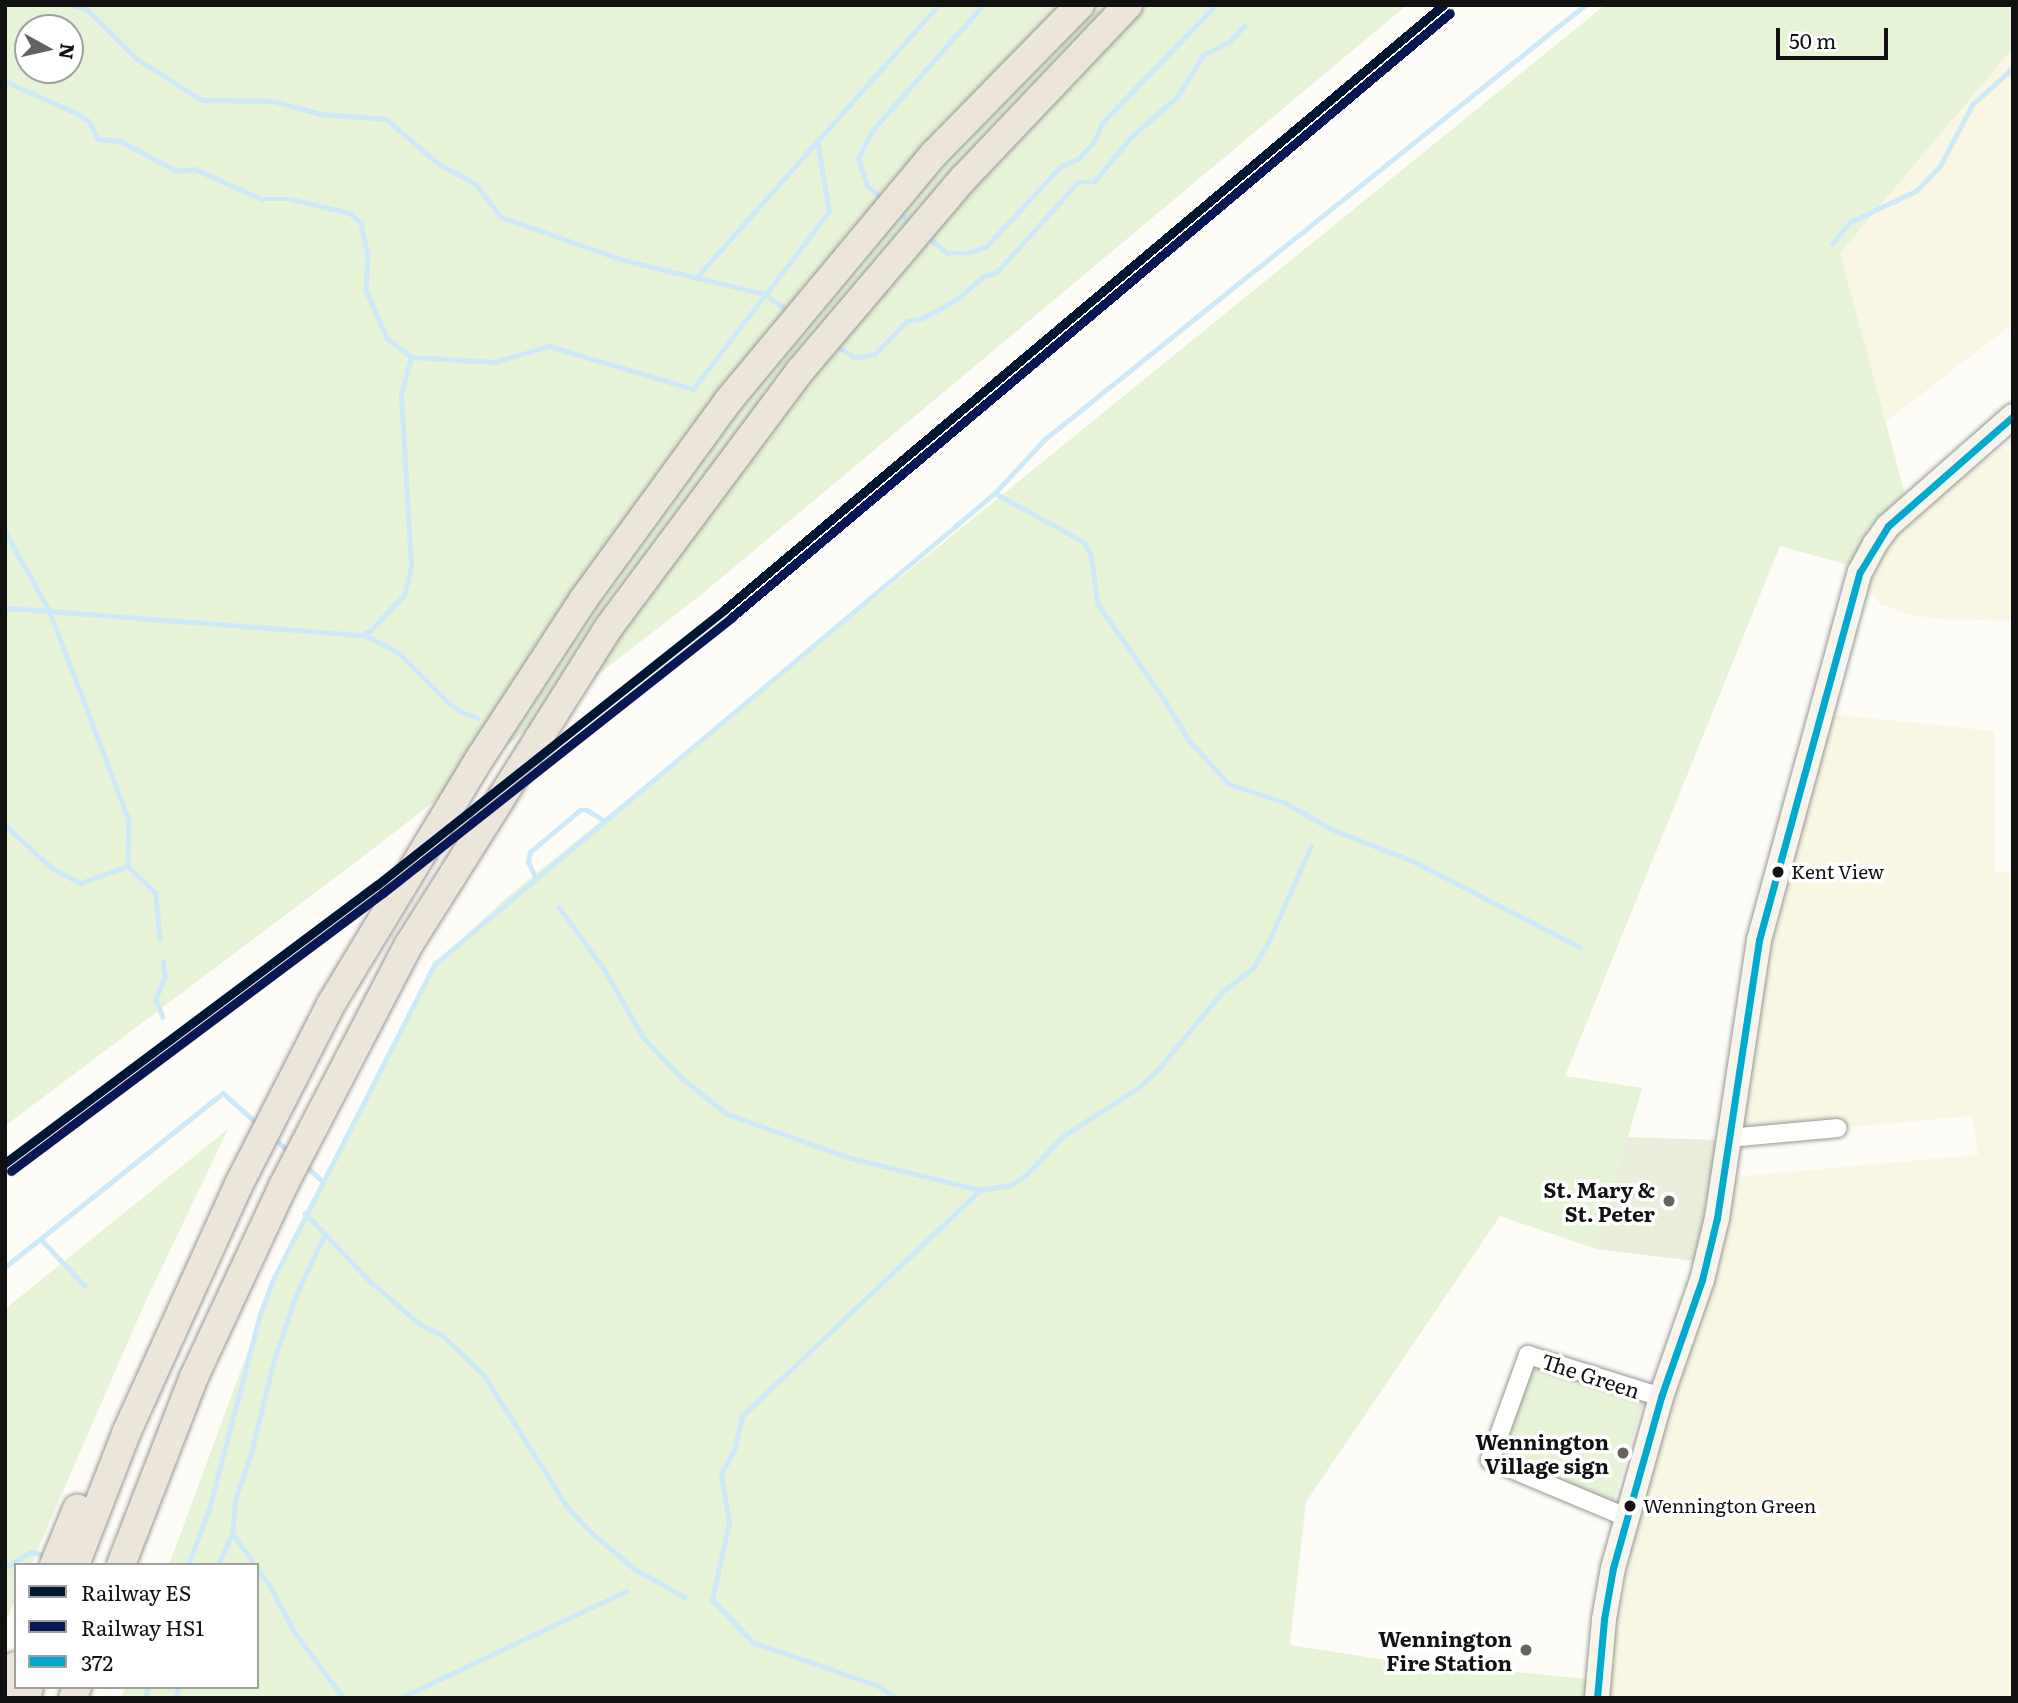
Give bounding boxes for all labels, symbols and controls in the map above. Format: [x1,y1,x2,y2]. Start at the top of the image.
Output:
north arrow [14,14,84,84]
scale bar [1780,14,1892,58]
text: 50 m [1789,24,1836,55]
text: N [53,42,83,61]
place label: Kent View [1791,861,1884,883]
marker: Kent View [1771,865,1785,879]
place label: St. Mary & St. Peter [1544,1176,1655,1226]
marker: St. Mary & St. Peter [1661,1193,1677,1209]
street label: The Green [1539,1347,1643,1403]
place label: Wennington Village sign [1475,1428,1609,1478]
marker: Wennington Village sign [1615,1445,1631,1461]
place label: Wennington Green [1643,1495,1816,1517]
marker: Wennington Green [1623,1499,1637,1513]
legend [14,1563,259,1689]
text: Railway ES [81,1576,191,1607]
text: Railway HS1 [81,1611,204,1642]
place label: Wennington Fire Station [1378,1625,1512,1675]
marker: Wennington Fire Station [1518,1642,1534,1658]
text: 372 [81,1646,113,1677]

